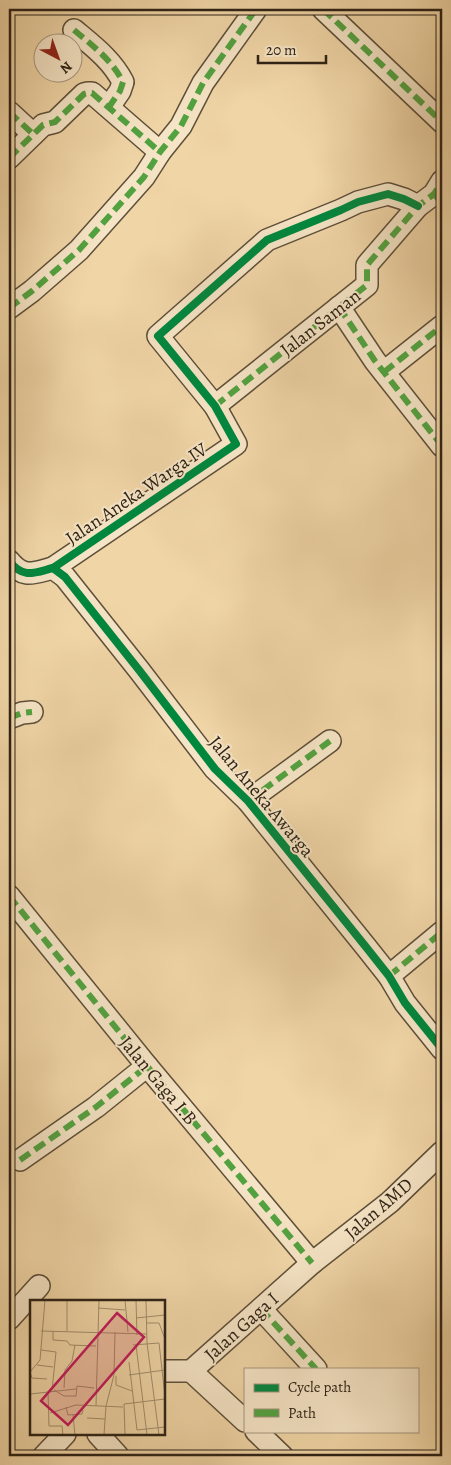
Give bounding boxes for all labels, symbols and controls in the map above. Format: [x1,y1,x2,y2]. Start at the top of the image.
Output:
north arrow [32,32,82,82]
scale bar [258,32,326,64]
text: 20 m [266,40,297,60]
text: N [56,57,76,78]
street label: Jalan Saman [275,283,366,363]
street label: Jalan Aneka Warga IV [60,436,213,551]
street label: Jalan Aneka Awarga [203,730,320,863]
street label: Jalan Gaga I.B [113,1031,203,1131]
street label: Jalan AMD [339,1172,418,1246]
street label: Jalan Gaga I [199,1286,285,1367]
inset map [30,1300,165,1435]
legend [244,1368,418,1432]
text: Cycle path [288,1377,351,1397]
text: Path [288,1403,316,1423]

